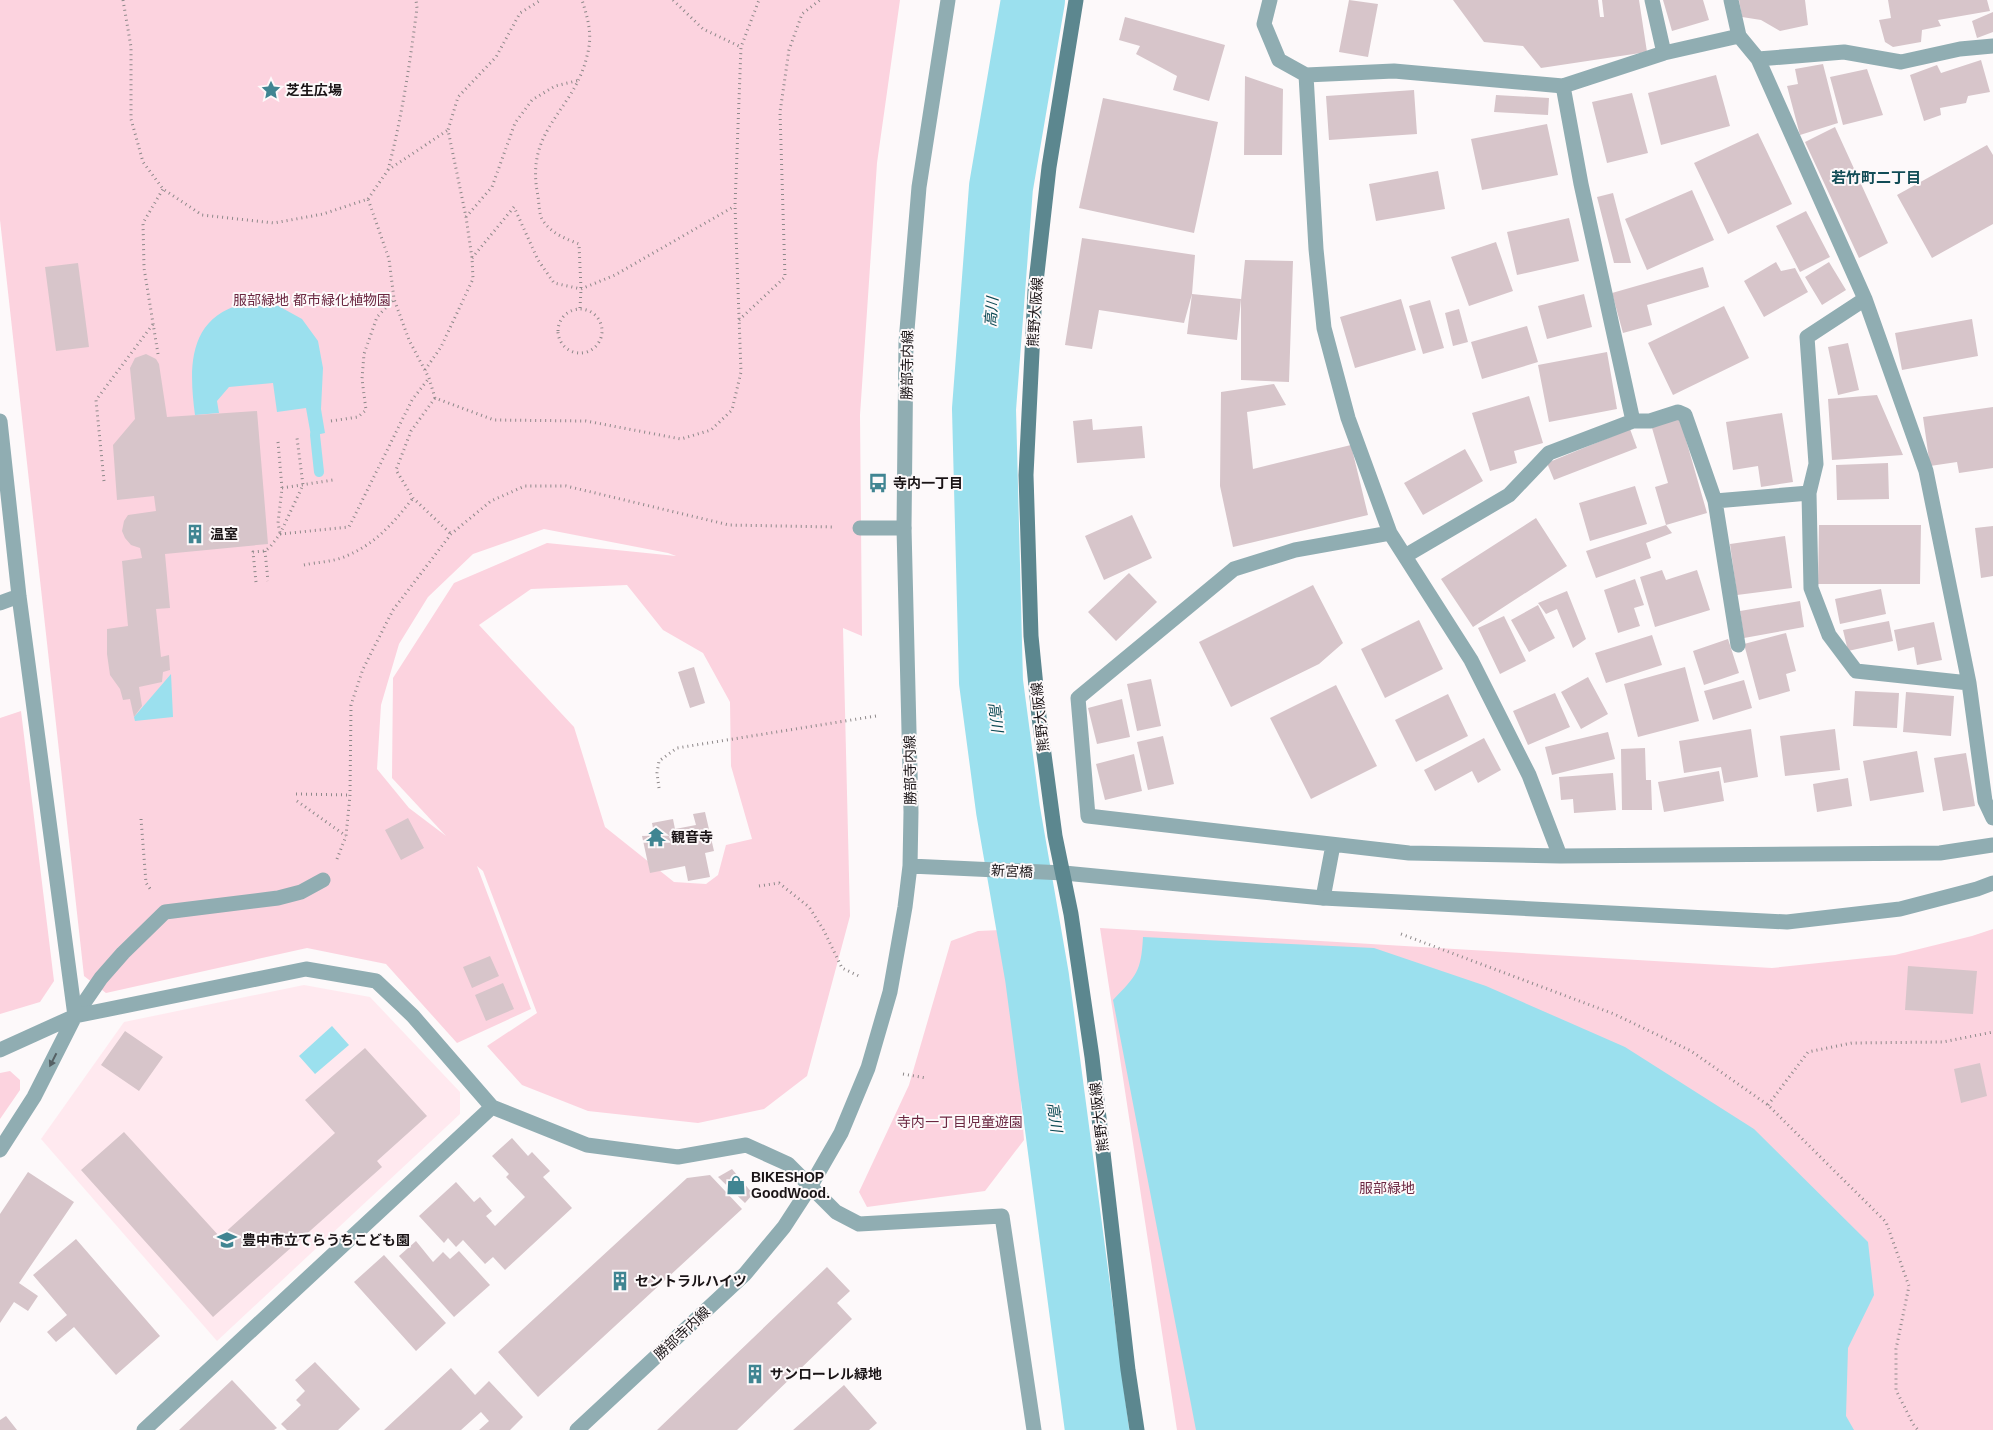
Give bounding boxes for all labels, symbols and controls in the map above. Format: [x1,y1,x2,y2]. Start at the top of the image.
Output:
place icon: 芝生広場 [260,79,282,101]
place label: 芝生広場 [286,82,342,98]
district label: 若竹町二丁目 [1831,169,1921,186]
street label: 熊野大阪線 [1025,277,1045,347]
park label: 服部緑地 都市緑化植物園 [233,292,391,308]
water label: 高川 [981,294,1001,328]
street label: 勝部寺内線 [898,330,916,400]
bus stop icon: 寺内一丁目 [867,472,889,494]
place label: 寺内一丁目 [893,475,963,491]
building icon: 温室 [184,523,206,545]
place label: 温室 [210,526,238,542]
street label: 熊野大阪線 [1028,681,1052,753]
water label: 高川 [986,701,1007,735]
street label: 勝部寺内線 [901,735,919,805]
temple icon: 観音寺 [645,826,667,848]
place label: 観音寺 [671,829,713,845]
street label: 新宮橋 [991,862,1033,880]
one-way arrow [49,1053,57,1067]
street label: 熊野大阪線 [1087,1081,1111,1153]
water label: 高川 [1044,1101,1066,1135]
park label: 寺内一丁目児童遊園 [897,1114,1023,1130]
place label: BIKESHOP GoodWood. [751,1169,830,1201]
shop icon: BIKESHOP GoodWood. [725,1174,747,1196]
park label: 服部緑地 [1359,1180,1415,1196]
school or university icon: 豊中市立てらうちこども園 [216,1229,238,1251]
place label: 豊中市立てらうちこども園 [242,1232,410,1248]
building icon: セントラルハイツ [609,1270,631,1292]
place label: セントラルハイツ [635,1273,747,1289]
street label: 勝部寺内線 [651,1303,713,1363]
building icon: サンローレル緑地 [744,1363,766,1385]
place label: サンローレル緑地 [770,1366,882,1382]

